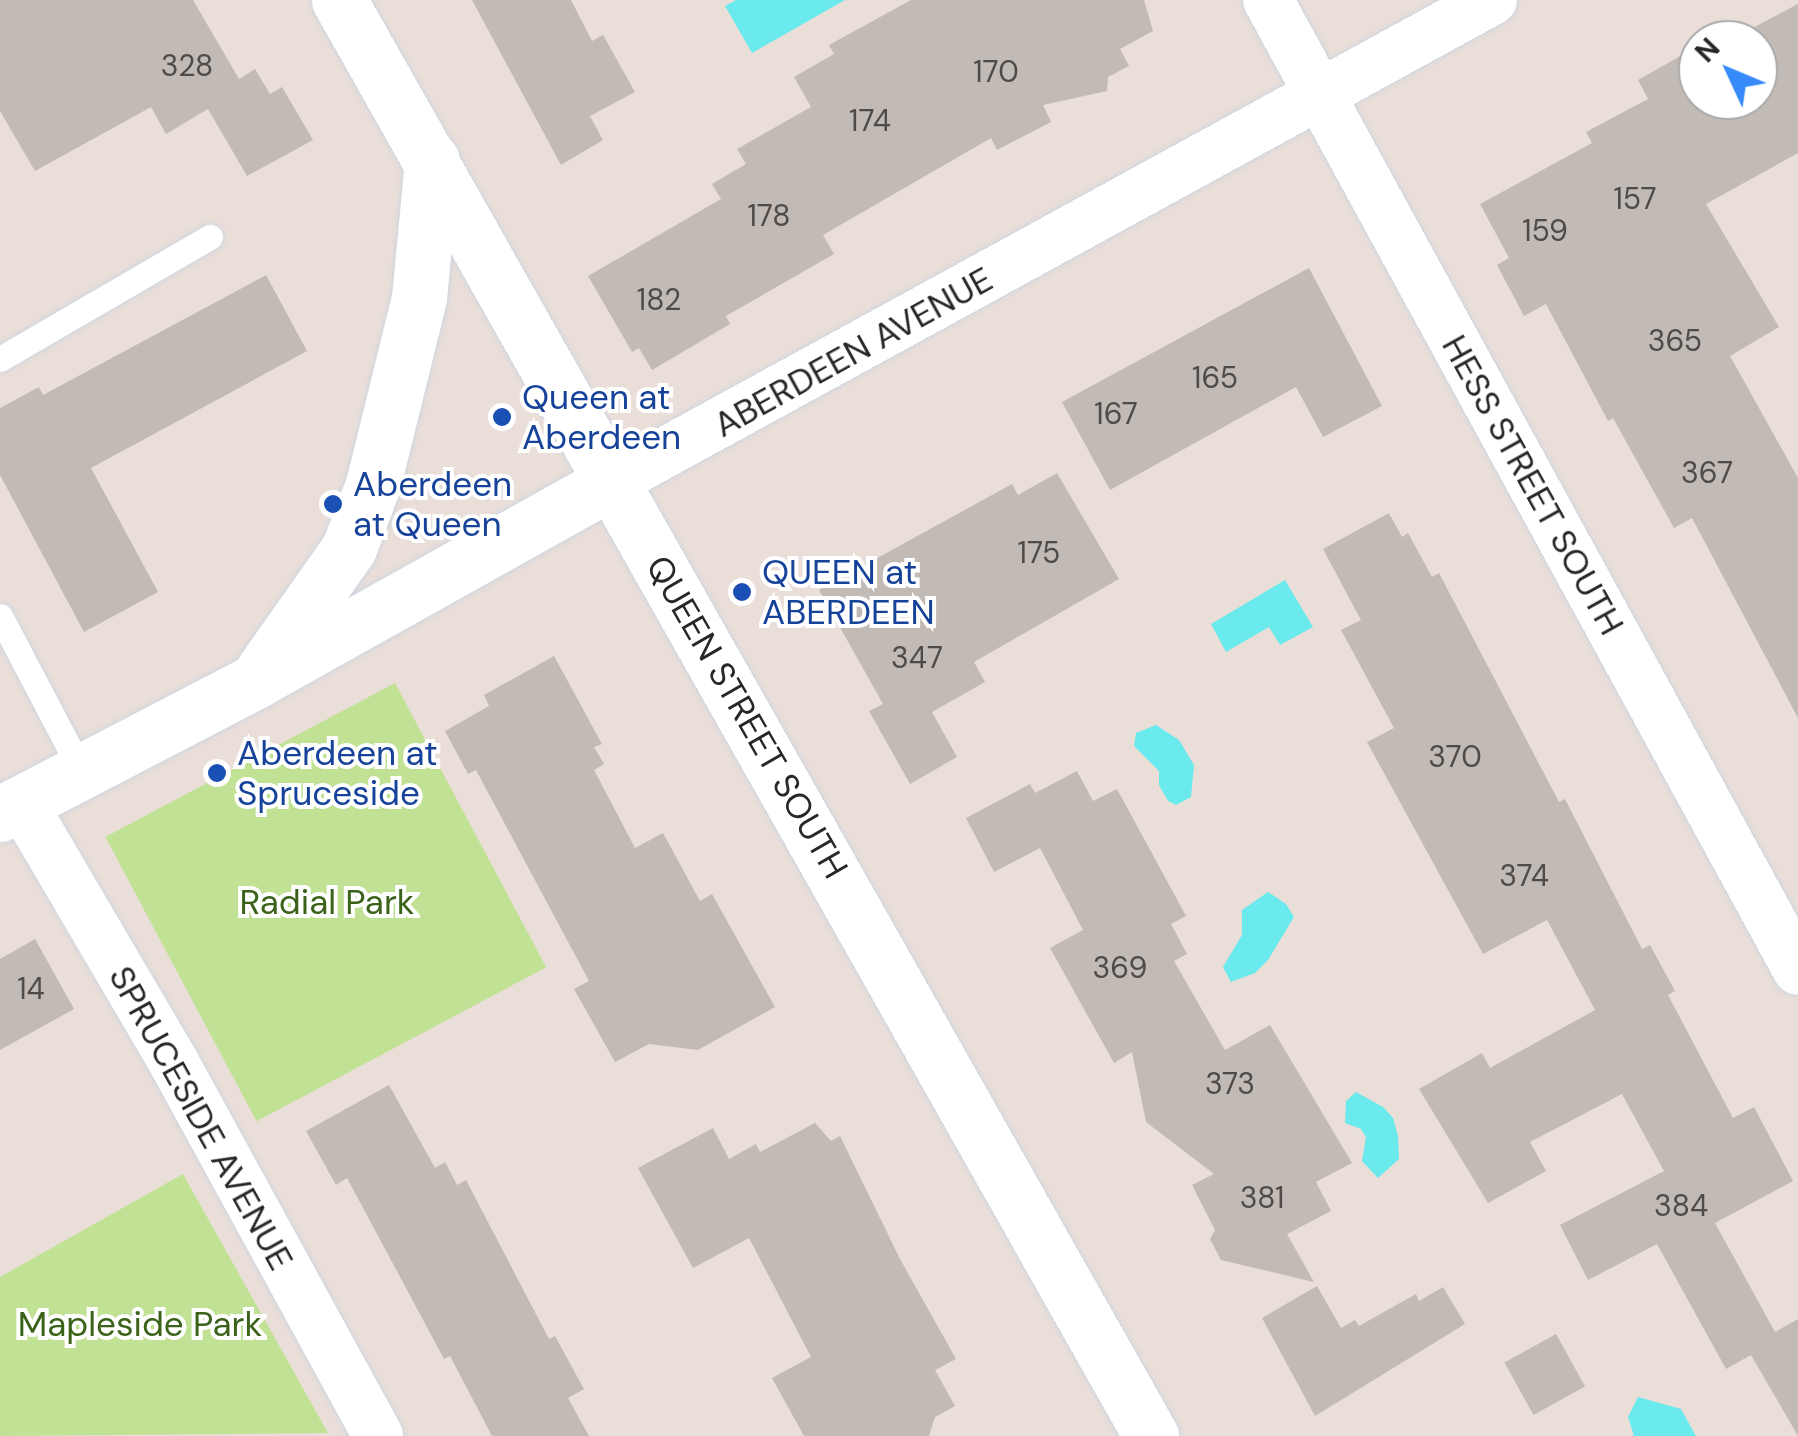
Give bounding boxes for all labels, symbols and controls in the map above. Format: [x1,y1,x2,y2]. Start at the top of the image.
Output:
north arrow [1678,20,1778,120]
text: N [1687,30,1728,70]
house number: 328 [161,48,213,84]
house number: 170 [973,54,1019,90]
house number: 174 [849,103,891,139]
house number: 157 [1613,181,1657,217]
house number: 178 [747,198,791,234]
house number: 159 [1522,213,1568,249]
street label: ABERDEEN AVENUE [706,258,1000,446]
house number: 182 [637,282,681,318]
house number: 365 [1648,323,1702,359]
street label: HESS STREET SOUTH [1433,328,1633,642]
house number: 165 [1192,360,1238,396]
place label: Queen at Aberdeen [522,376,681,458]
house number: 167 [1094,396,1138,432]
marker: Queen at Aberdeen [491,406,513,428]
house number: 367 [1681,455,1733,491]
place label: Aberdeen at Queen [353,463,512,545]
marker: Aberdeen at Queen [322,493,344,515]
house number: 175 [1018,535,1060,571]
street label: QUEEN STREET SOUTH [637,548,857,886]
place label: QUEEN at ABERDEEN [762,551,935,633]
marker: QUEEN at ABERDEEN [731,581,753,603]
house number: 347 [891,640,943,676]
place label: Aberdeen at Spruceside [237,732,438,814]
house number: 370 [1428,739,1482,775]
marker: Aberdeen at Spruceside [206,762,228,784]
house number: 374 [1499,858,1549,894]
park label: Radial Park [240,881,414,923]
house number: 369 [1093,950,1147,986]
street label: SPRUCESIDE AVENUE [100,959,302,1277]
house number: 14 [17,971,45,1007]
house number: 373 [1205,1066,1255,1102]
house number: 381 [1240,1180,1284,1216]
house number: 384 [1654,1188,1708,1224]
park label: Mapleside Park [18,1303,262,1345]

